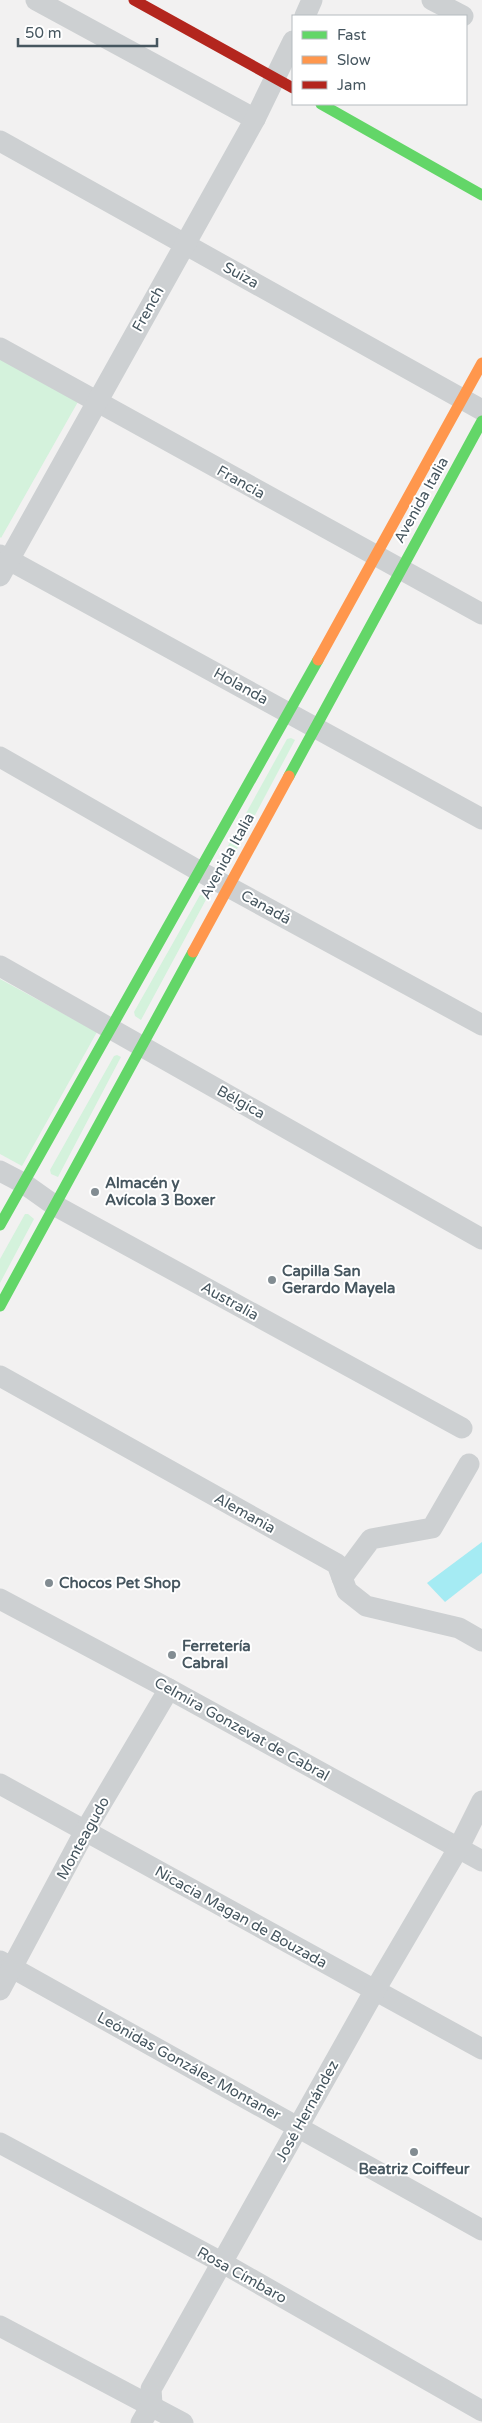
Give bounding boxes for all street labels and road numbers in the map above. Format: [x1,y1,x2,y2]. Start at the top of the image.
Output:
street label: Suiza [220,258,262,292]
street label: French [128,283,168,335]
street label: Avenida Italia [390,454,452,546]
street label: Francia [214,461,268,503]
street label: Holanda [211,664,271,708]
street label: Avenida Italia [196,810,258,902]
street label: Canadá [238,886,294,928]
street label: Bélgica [214,1081,268,1123]
street label: Australia [198,1278,262,1324]
street label: Alemania [211,1489,279,1537]
street label: Celmira Gonzevat de Cabral [151,1673,333,1785]
street label: Monteagudo [53,1793,113,1883]
street label: Nicacia Magan de Bouzada [152,1862,330,1972]
street label: Leónidas González Montaner [94,2008,284,2124]
street label: José Hernández [272,2057,342,2165]
street label: Rosa Címbaro [194,2243,290,2307]

